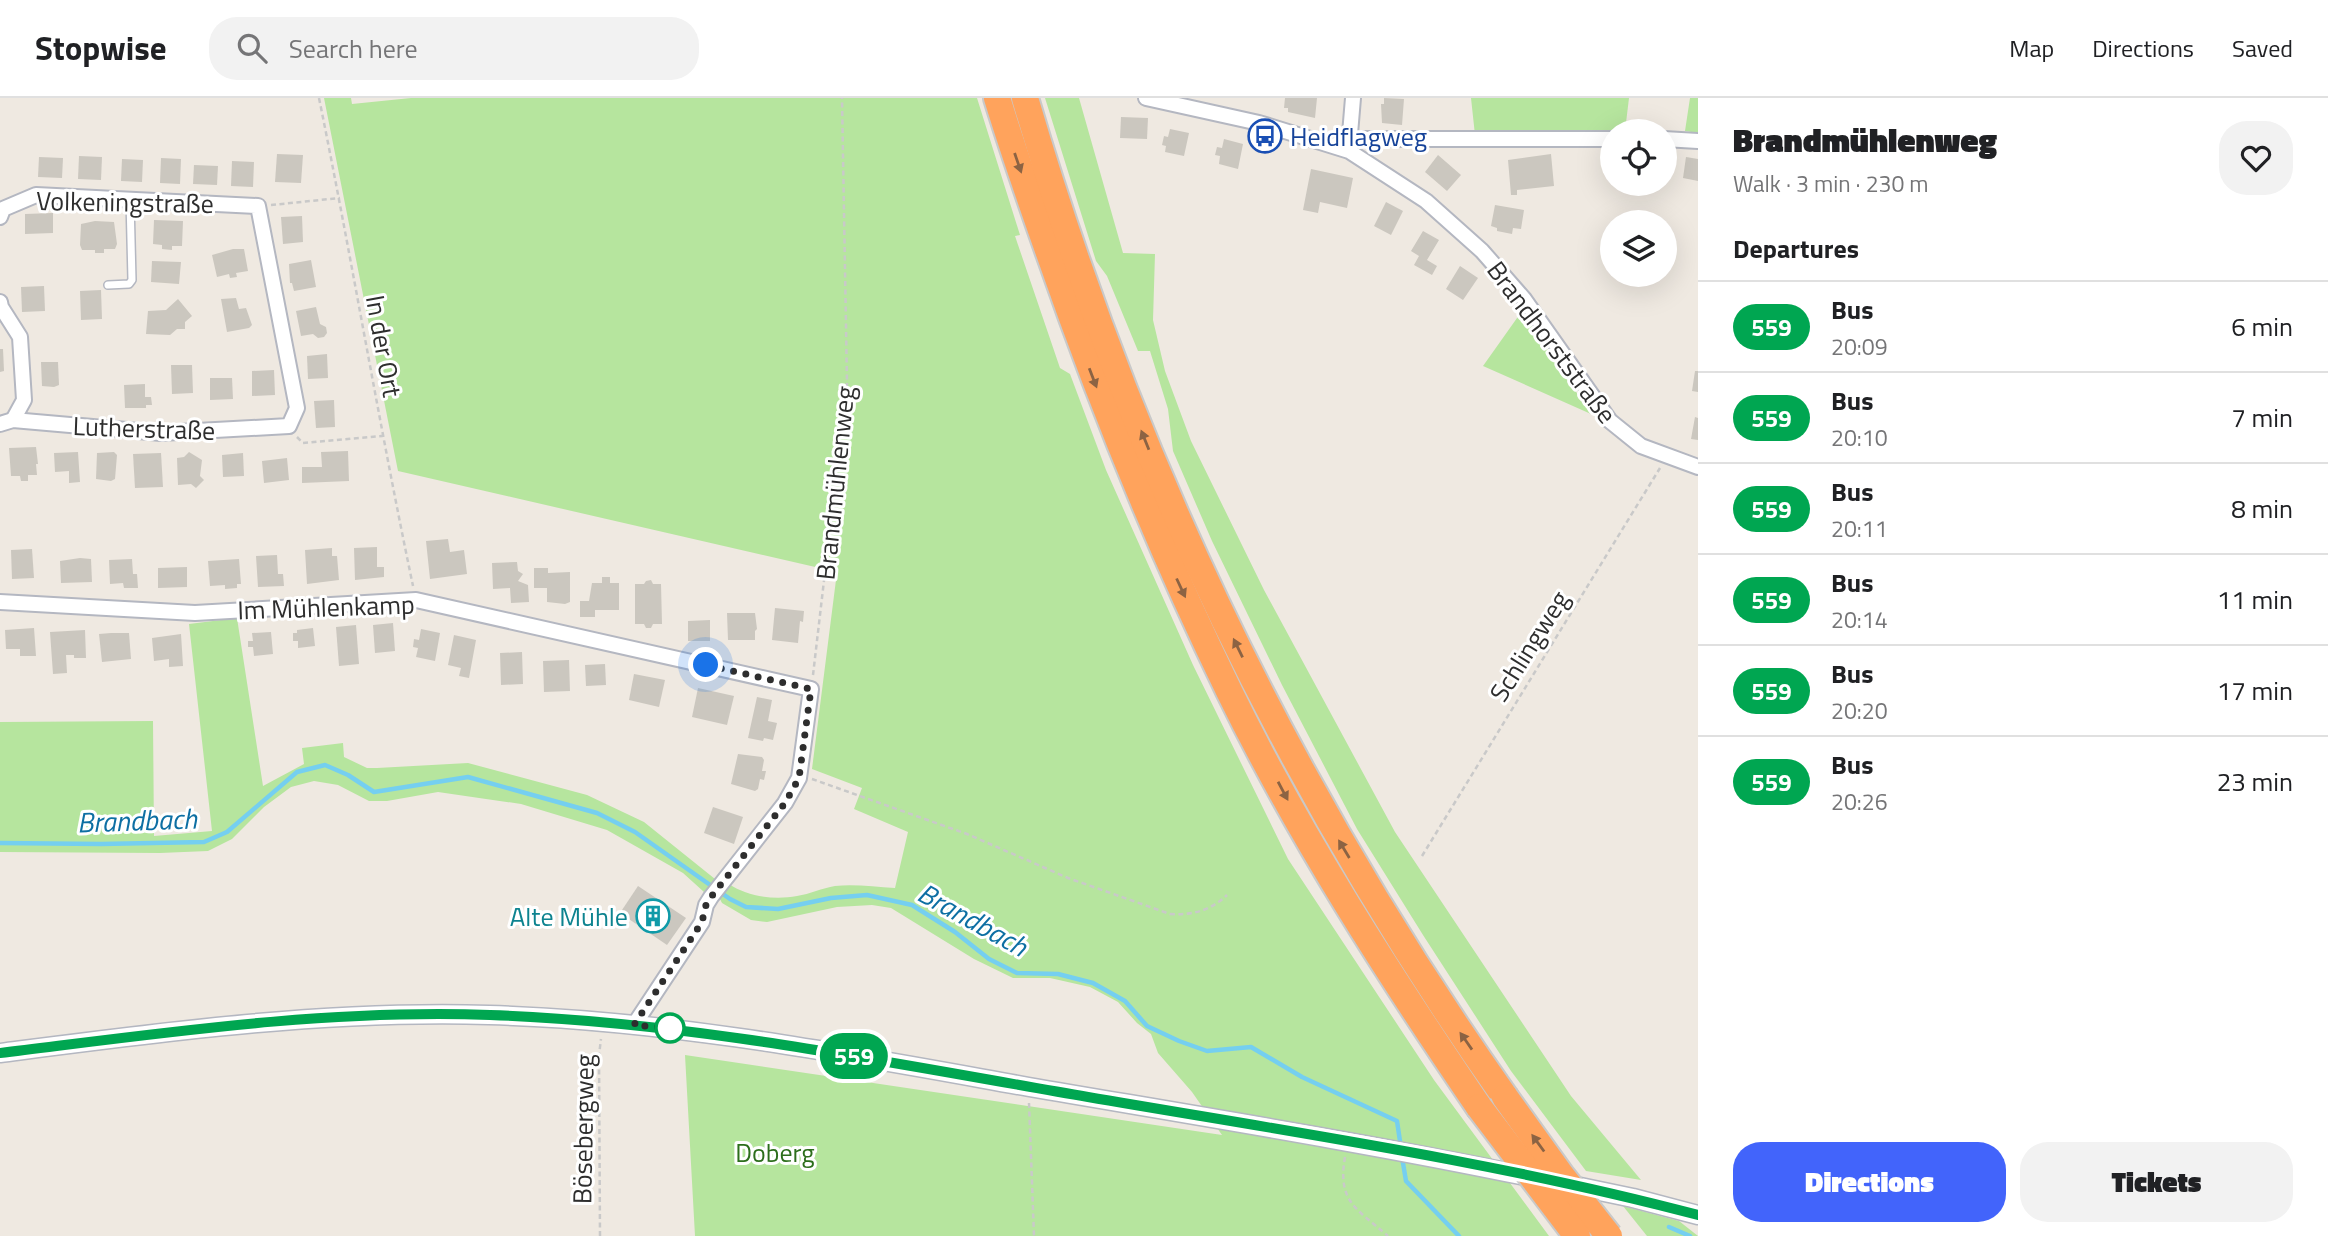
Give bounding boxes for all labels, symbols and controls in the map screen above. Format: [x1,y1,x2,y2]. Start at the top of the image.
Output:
search box [209,17,699,80]
text: Stopwise [35,23,167,73]
icon: search [233,29,271,67]
text: Search here [289,29,418,68]
text: Map [2009,30,2054,66]
text: Directions [2092,30,2194,66]
text: Saved [2232,30,2293,66]
text: Brandmühlenweg [1733,115,1997,165]
bus stop icon: Heidflagweg [1246,117,1284,155]
place label: Heidflagweg [1290,117,1427,156]
map controls [1600,119,1677,287]
button: locate [1600,119,1677,196]
button: heart [2219,121,2293,195]
one-way arrow [1013,153,1024,174]
text: Walk · 3 min · 230 m [1733,166,1929,201]
street label: Volkeningstraße [36,181,214,223]
button: layers [1600,210,1677,287]
text: Departures [1733,229,1859,268]
street label: Brandhorststraße [1478,252,1626,432]
text: Bus [1831,290,1873,329]
street label: In der Ort [356,292,412,400]
text: 6 min [2231,307,2293,346]
text: 559 [1751,309,1792,345]
text: 20:09 [1831,329,1888,364]
one-way arrow [1087,368,1098,389]
text: Bus [1831,381,1873,420]
street label: Brandmühlenweg [805,384,865,582]
text: 7 min [2231,398,2293,437]
text: 559 [1751,400,1792,436]
street label: Lutherstraße [72,406,216,450]
text: 20:10 [1831,420,1888,455]
one-way arrow [1140,430,1151,451]
text: Bus [1831,472,1873,511]
text: 8 min [2231,489,2293,528]
text: 559 [1751,491,1792,527]
text: 20:11 [1831,511,1888,546]
text: Bus [1831,563,1873,602]
one-way arrow [1176,577,1187,598]
text: 11 min [2217,580,2293,619]
text: 559 [1751,582,1792,618]
street label: Schlingweg [1479,583,1579,709]
street label: Im Mühlenkamp [237,584,415,630]
text: 20:14 [1831,602,1888,637]
one-way arrow [1232,638,1243,658]
your location [688,647,723,682]
text: Bus [1831,654,1873,693]
text: 17 min [2217,671,2293,710]
text: 559 [1751,673,1792,709]
text: 20:20 [1831,693,1888,728]
text: Bus [1831,745,1873,784]
text: 23 min [2217,762,2293,801]
text: 559 [1751,764,1792,800]
one-way arrow [1277,781,1289,801]
text: 20:26 [1831,784,1888,819]
water label: Brandbach [76,796,199,844]
one-way arrow [1338,840,1350,859]
water label: Brandbach [910,871,1037,967]
place label: Alte Mühle [510,897,628,936]
building icon: Alte Mühle [634,897,672,935]
unlabelled marker [655,1013,685,1043]
one-way arrow [1459,1032,1473,1050]
line badge: 559 [814,1033,894,1079]
text: 559 [834,1038,874,1074]
street label: Bösebergweg [562,1054,604,1204]
park label: Doberg [735,1133,815,1172]
one-way arrow [1531,1134,1545,1152]
button: Directions [1733,1142,2006,1222]
button: Tickets [2020,1142,2293,1222]

